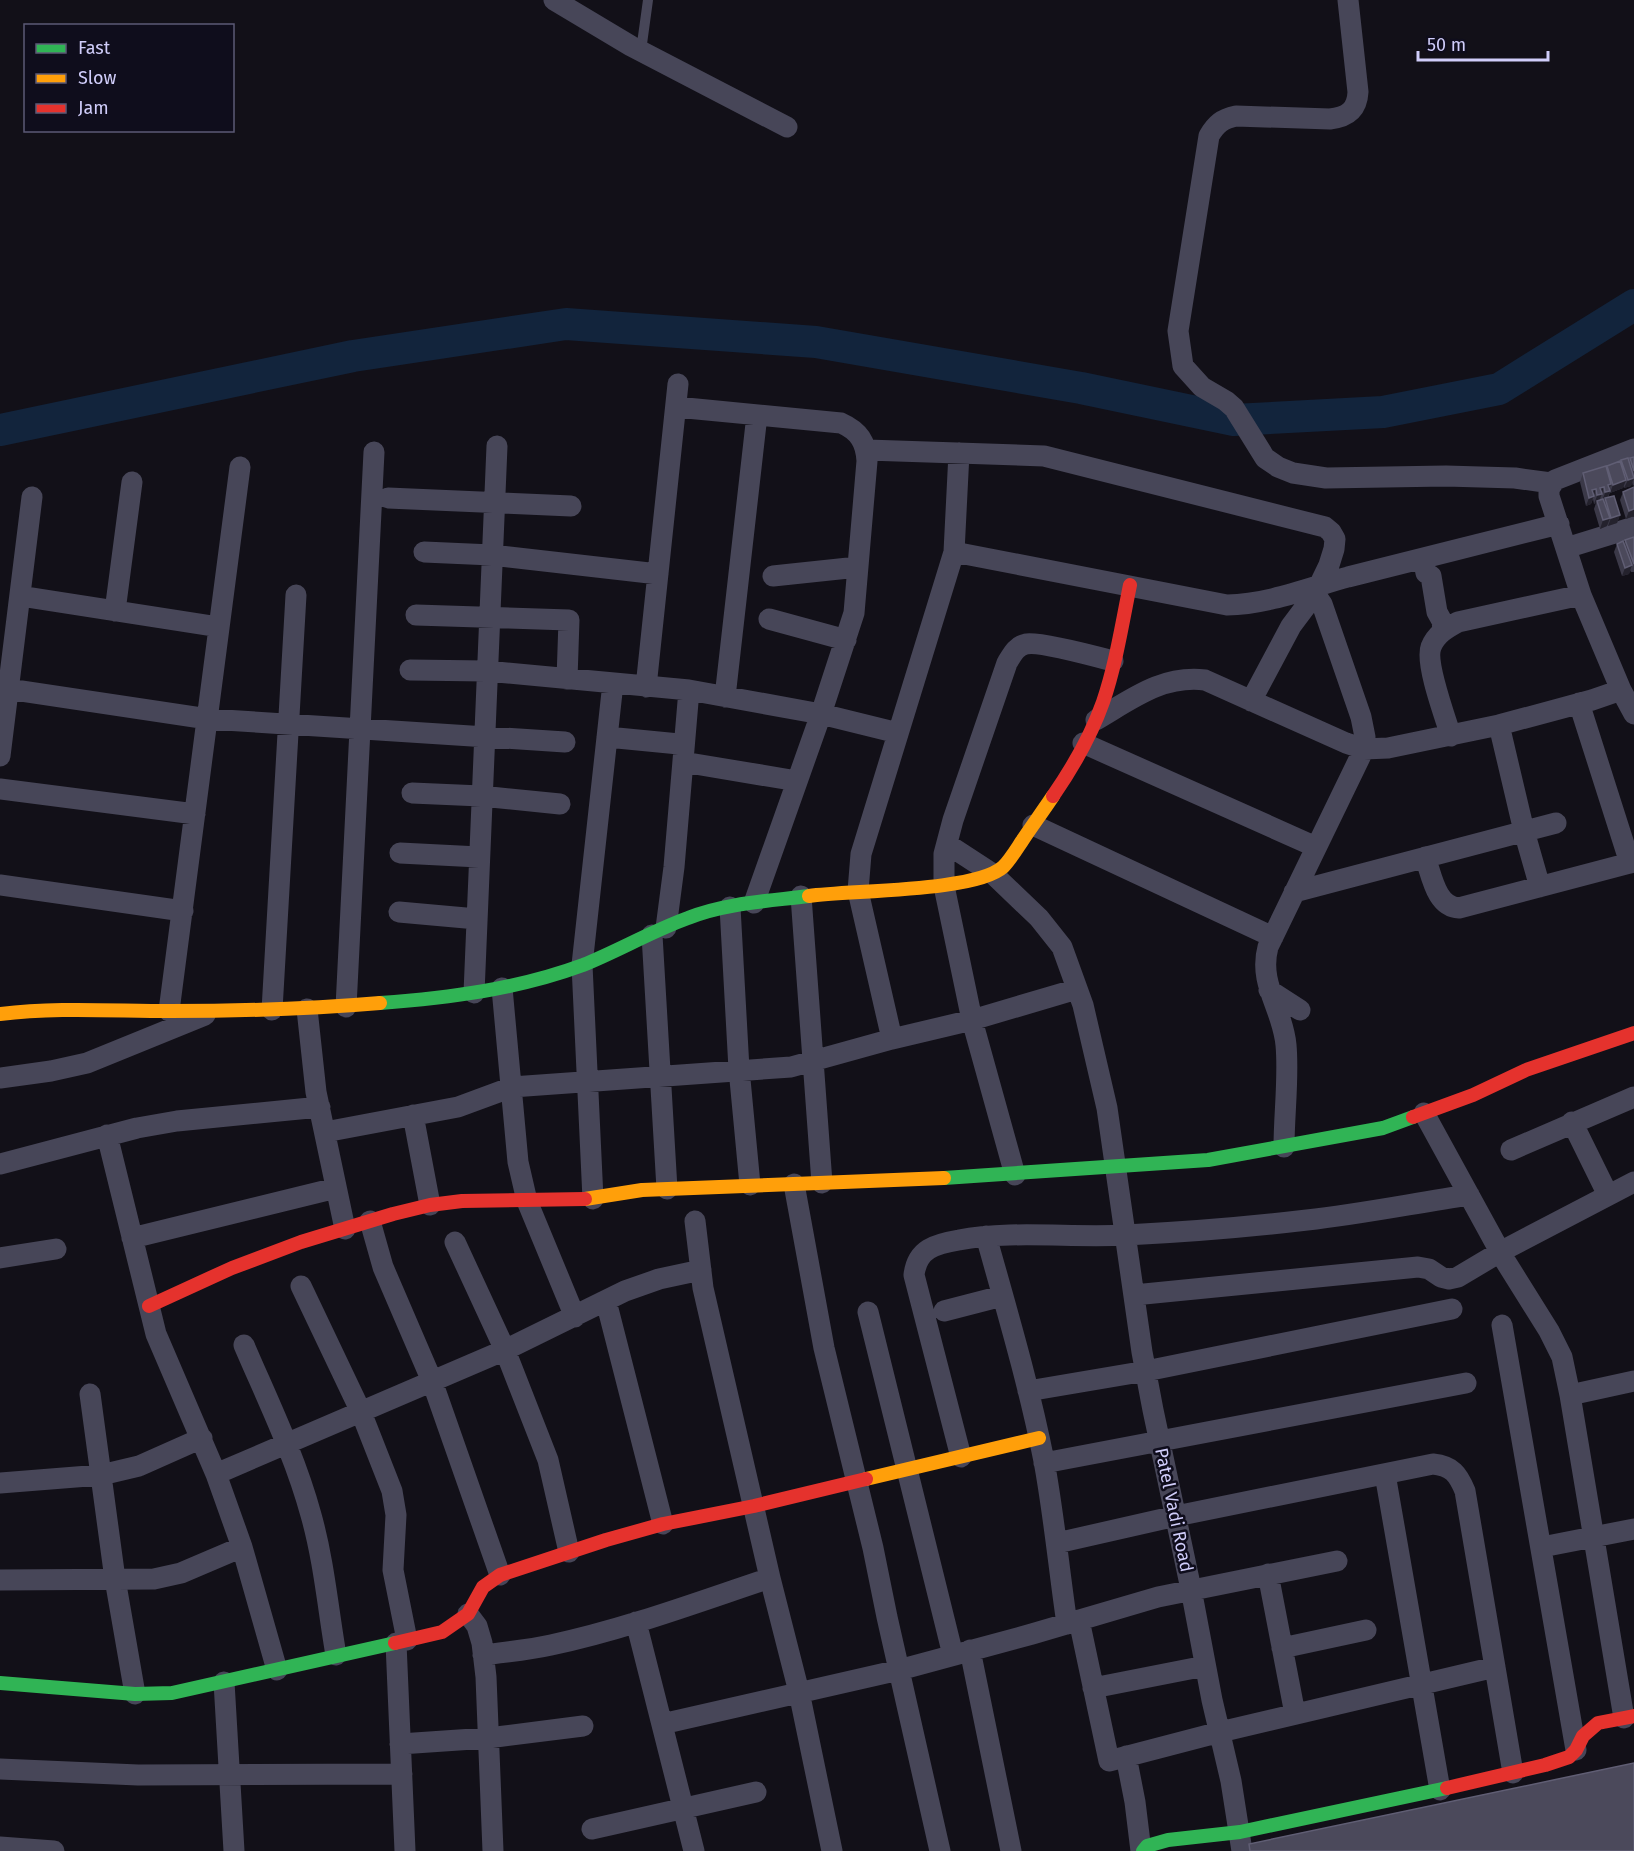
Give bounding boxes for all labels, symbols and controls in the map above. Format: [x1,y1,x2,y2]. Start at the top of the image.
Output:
legend [24,24,234,132]
scale bar [1418,24,1548,62]
text: 50 m [1427,34,1466,56]
text: Fast [78,37,111,59]
text: Slow [78,67,117,89]
text: Jam [78,97,109,119]
street label: Patel Vadi Road [1150,1446,1198,1574]

